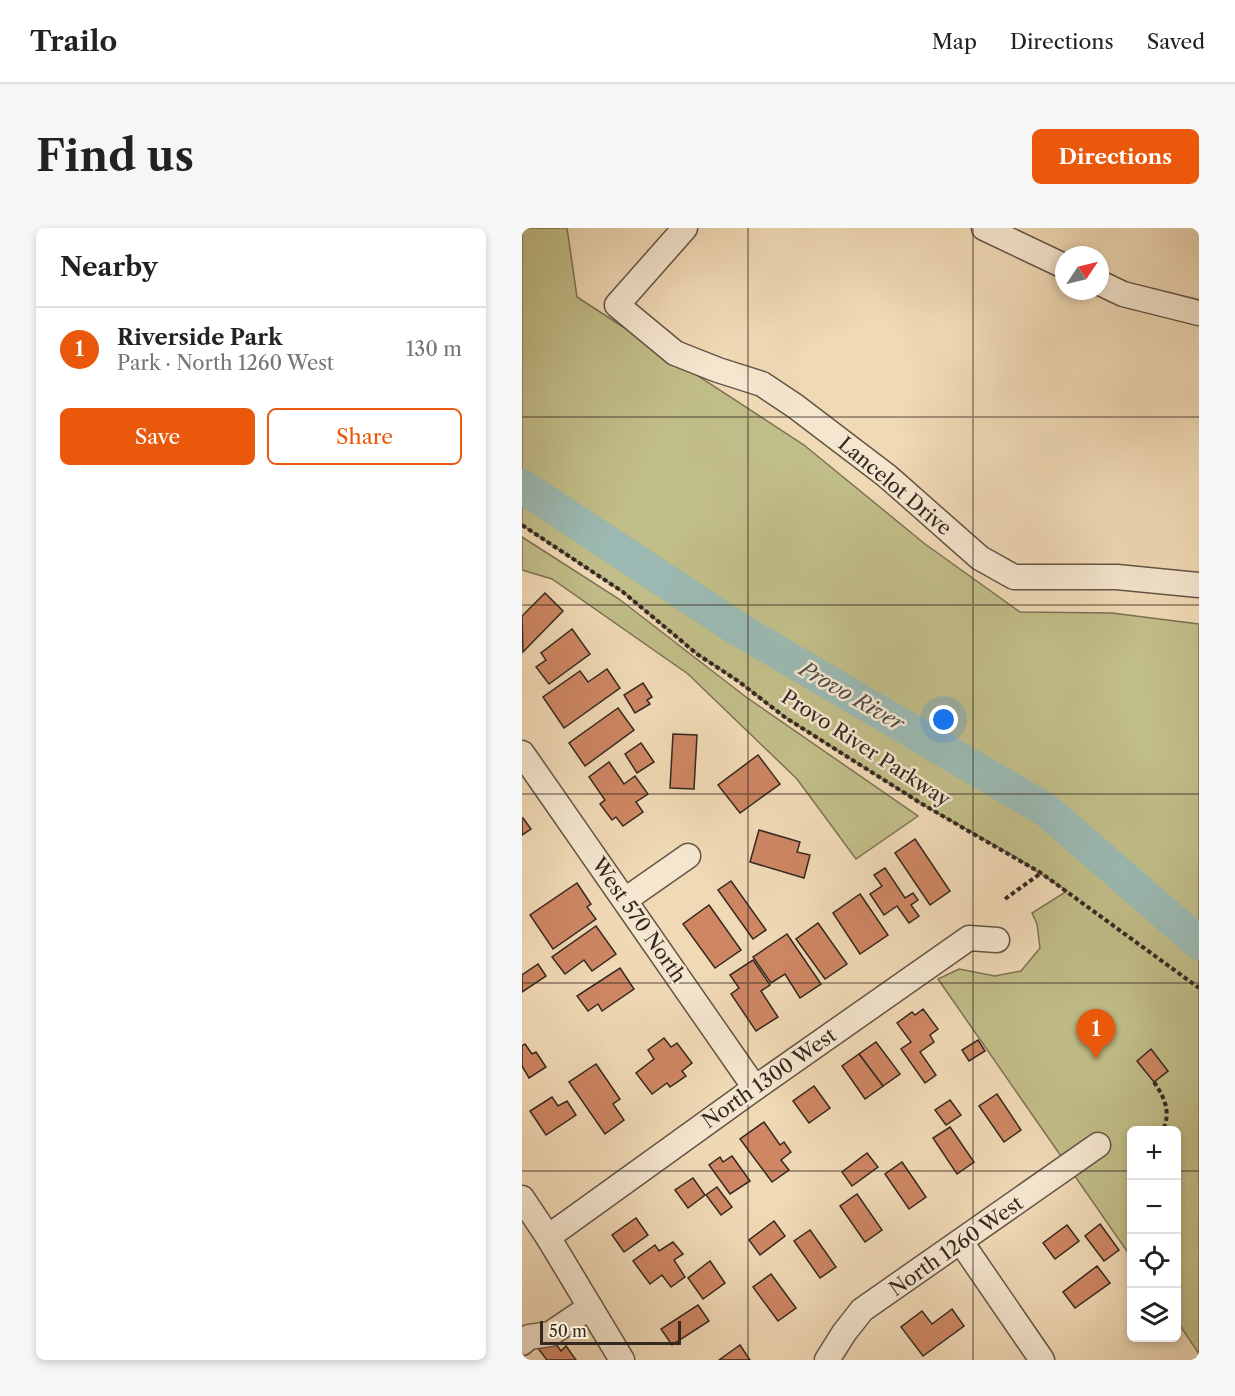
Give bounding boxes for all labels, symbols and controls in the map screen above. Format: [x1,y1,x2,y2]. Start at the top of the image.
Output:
text: Trailo [30,24,117,58]
text: Map [932,29,977,54]
text: Directions [1010,29,1114,54]
text: Saved [1147,29,1205,54]
button: Directions [1032,129,1199,184]
text: Find us [36,130,194,182]
north arrow [1055,246,1109,300]
text: Nearby [60,251,158,283]
text: Riverside Park [117,324,282,351]
text: 1 [75,337,84,361]
text: 130 m [406,337,462,361]
text: Park · North 1260 West [117,351,334,375]
button: Save [60,408,255,465]
button: Share [267,408,462,465]
street label: Lancelot Drive [833,432,957,540]
water label: Provo River [794,655,910,737]
street label: Provo River Parkway [777,684,956,812]
your location [929,705,958,734]
street label: West 570 North [586,852,691,988]
pin: 1 [1076,1010,1116,1059]
street label: North 1300 West [697,1023,841,1133]
map controls [1127,1126,1181,1342]
button: + [1127,1126,1181,1180]
button: − [1127,1180,1181,1234]
street label: North 1260 West [885,1191,1027,1301]
button: locate [1127,1234,1181,1288]
button: layers [1127,1288,1181,1342]
scale bar [540,1318,681,1346]
text: 50 m [549,1321,587,1341]

